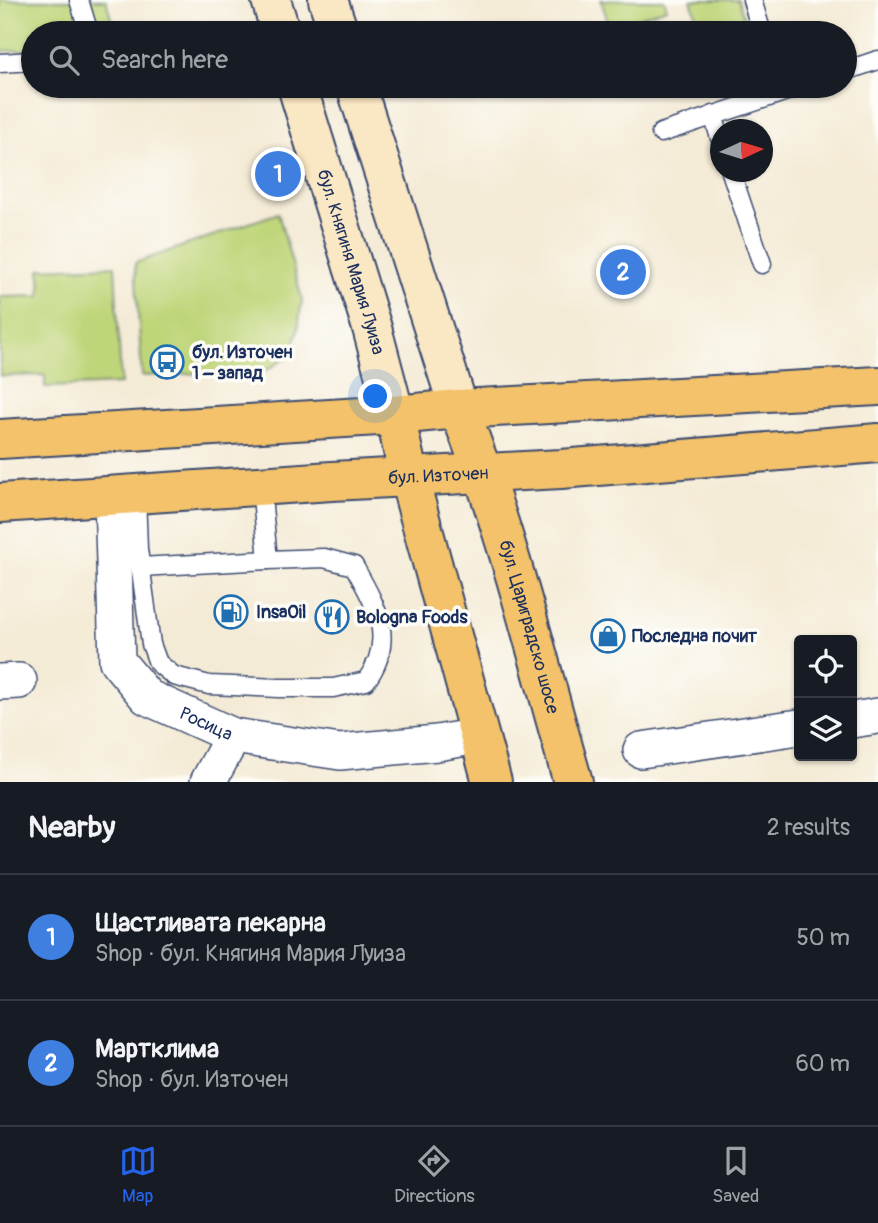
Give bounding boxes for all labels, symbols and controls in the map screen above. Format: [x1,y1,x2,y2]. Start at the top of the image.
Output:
search box [21,21,857,98]
icon: search [45,41,83,79]
text: Search here [101,44,228,76]
north arrow [710,119,773,182]
pin: 1 [255,148,301,200]
street label: бул. Княгиня Мария Луиза [312,167,390,357]
pin: 2 [600,246,646,298]
place label: бул. Източен 1 – запад [192,341,292,385]
bus stop icon: бул. Източен 1 – запад [148,343,186,381]
your location [358,379,392,413]
street label: бул. Източен [387,462,489,490]
street label: бул. Цариградско шосе [493,537,564,716]
fuel station icon: InsaOil [212,593,250,631]
restaurant icon: Bologna Foods [313,598,351,636]
place label: InsaOil [256,601,306,624]
place label: Bologna Foods [356,606,468,629]
shop icon: Последна почит [589,617,627,655]
place label: Последна почит [632,625,758,648]
map controls [794,635,857,761]
button: locate [794,635,857,698]
button: layers [794,698,857,761]
street label: Росица [176,702,236,746]
text: Nearby [28,809,115,846]
text: 2 results [767,813,850,842]
text: Щастливата пекарна [95,907,326,939]
text: 1 [47,923,56,952]
text: 50 m [796,923,850,952]
text: Shop · бул. Княгиня Мария Луиза [95,939,406,968]
text: Мартклима [95,1033,219,1065]
text: 2 [45,1049,57,1078]
text: 60 m [795,1049,850,1078]
text: Shop · бул. Източен [95,1065,288,1094]
tab: Map [119,1142,157,1208]
tab: Directions [394,1142,475,1208]
tab: Saved [712,1142,759,1208]

